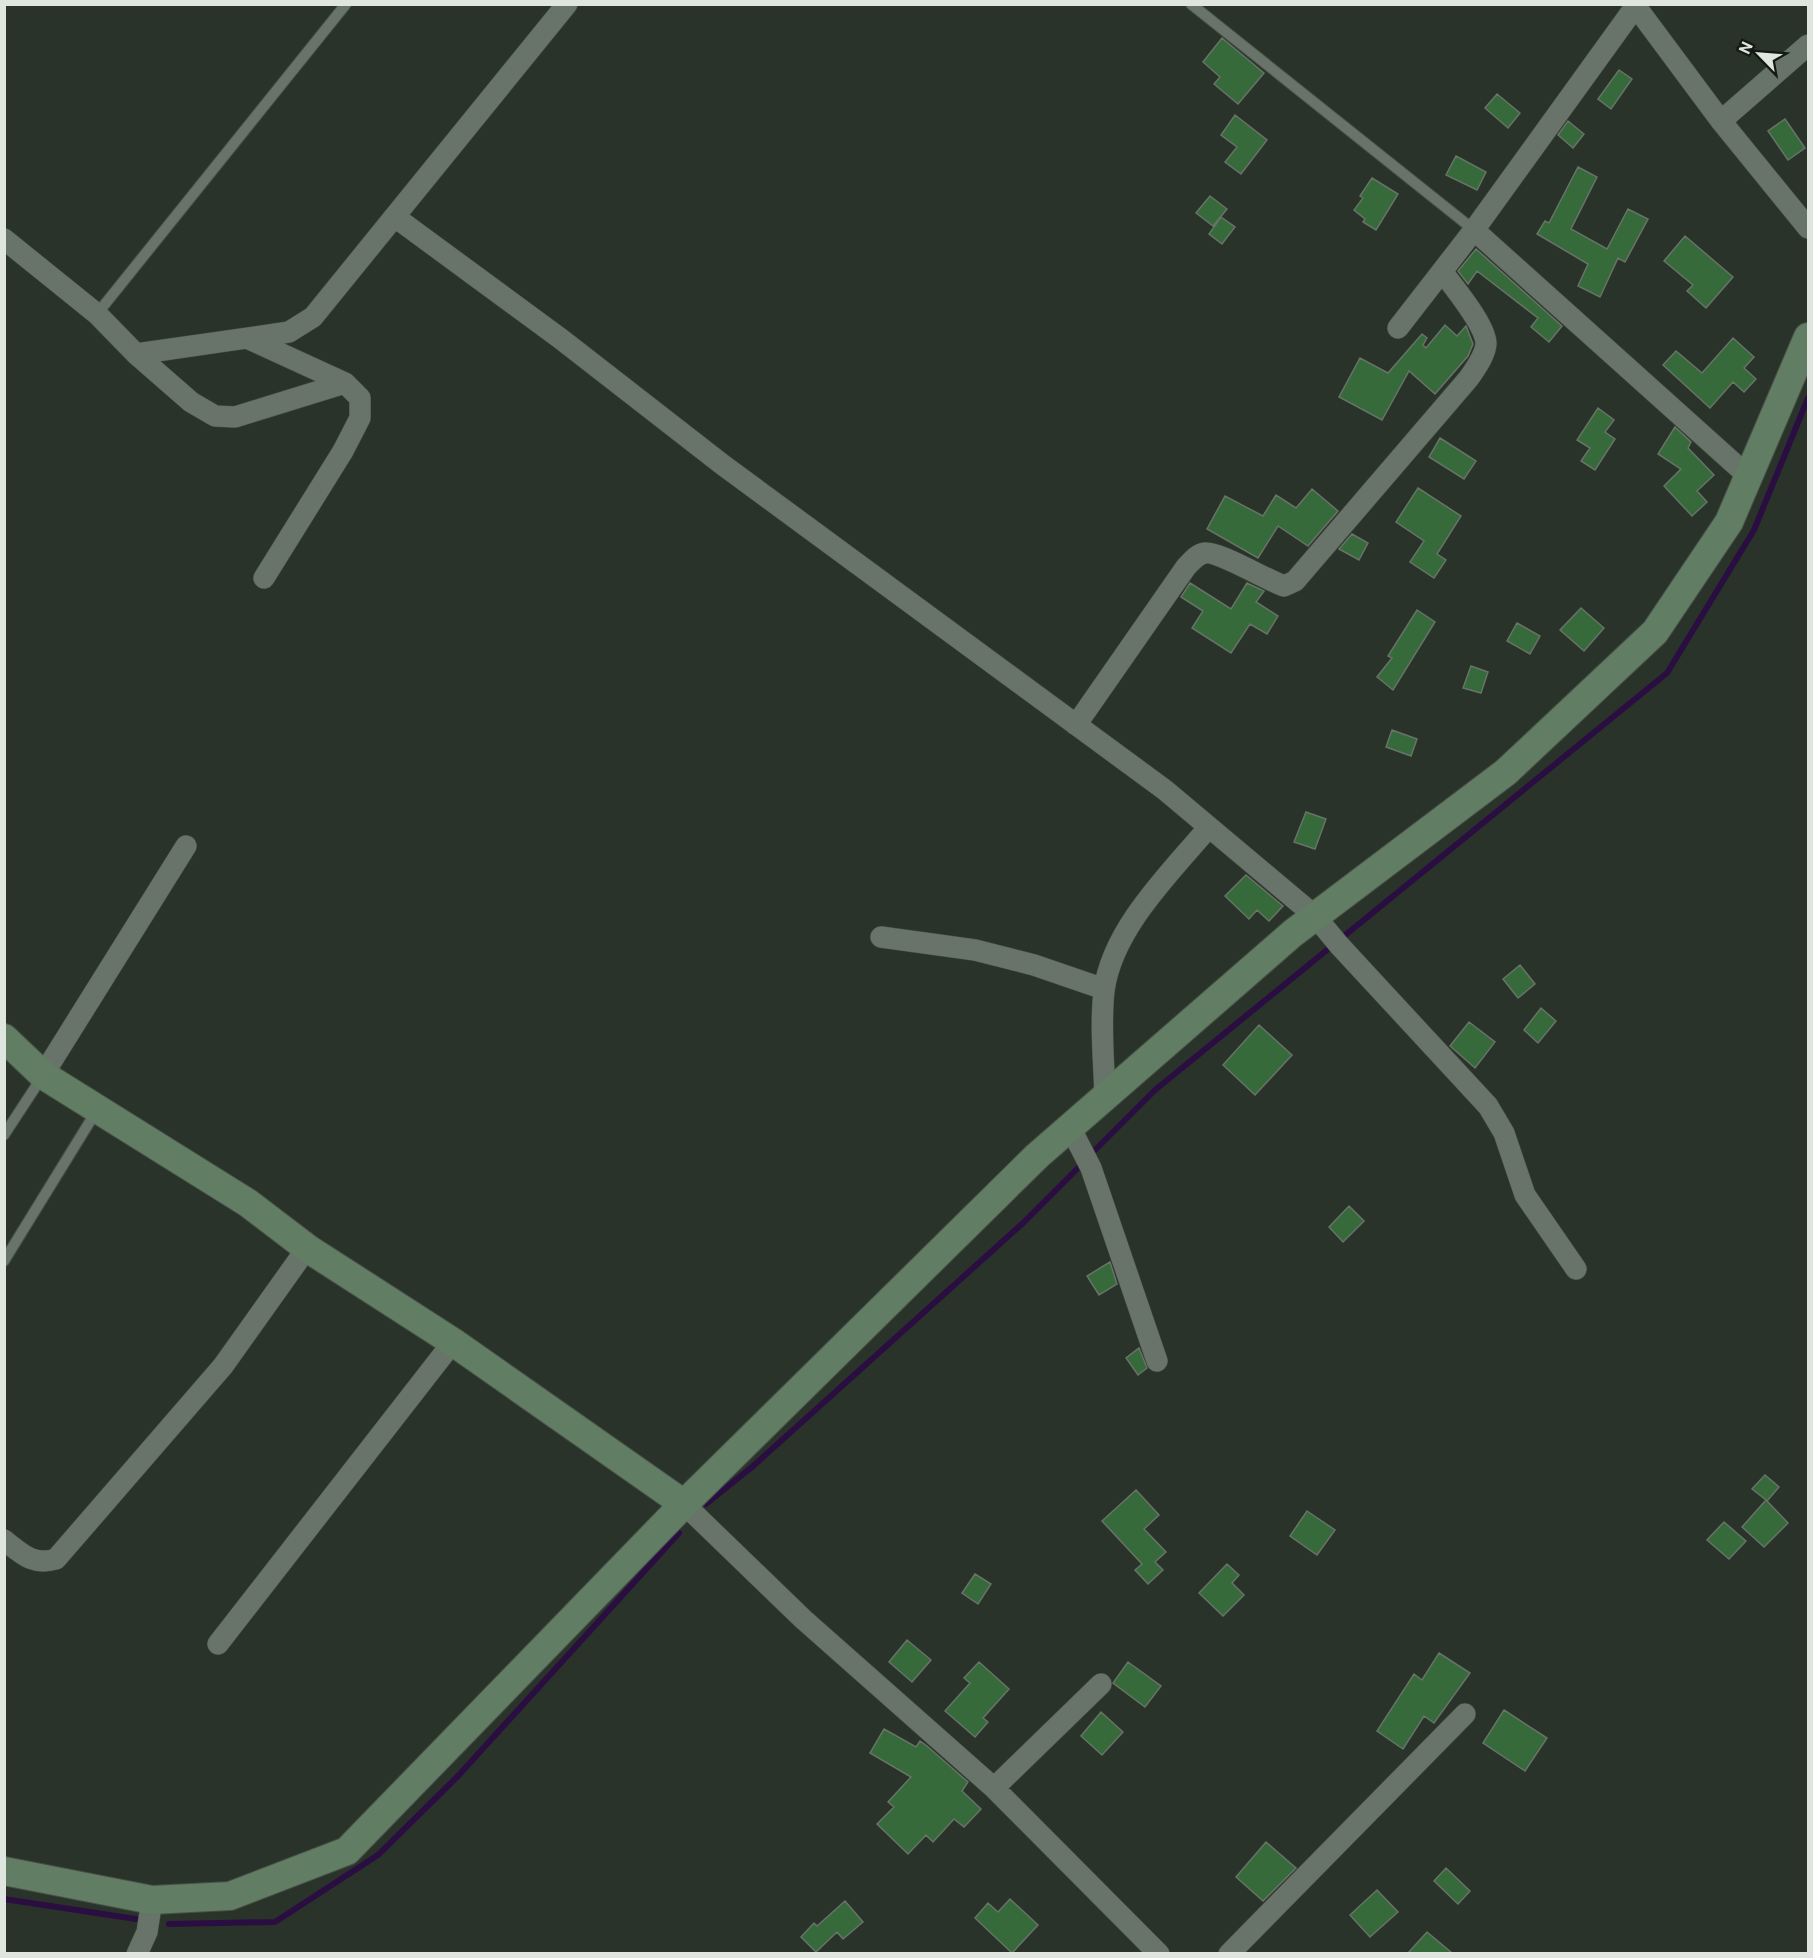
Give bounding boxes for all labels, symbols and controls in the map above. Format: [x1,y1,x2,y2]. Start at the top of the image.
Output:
north arrow [1729,24,1789,84]
text: N [1735,39,1757,57]

